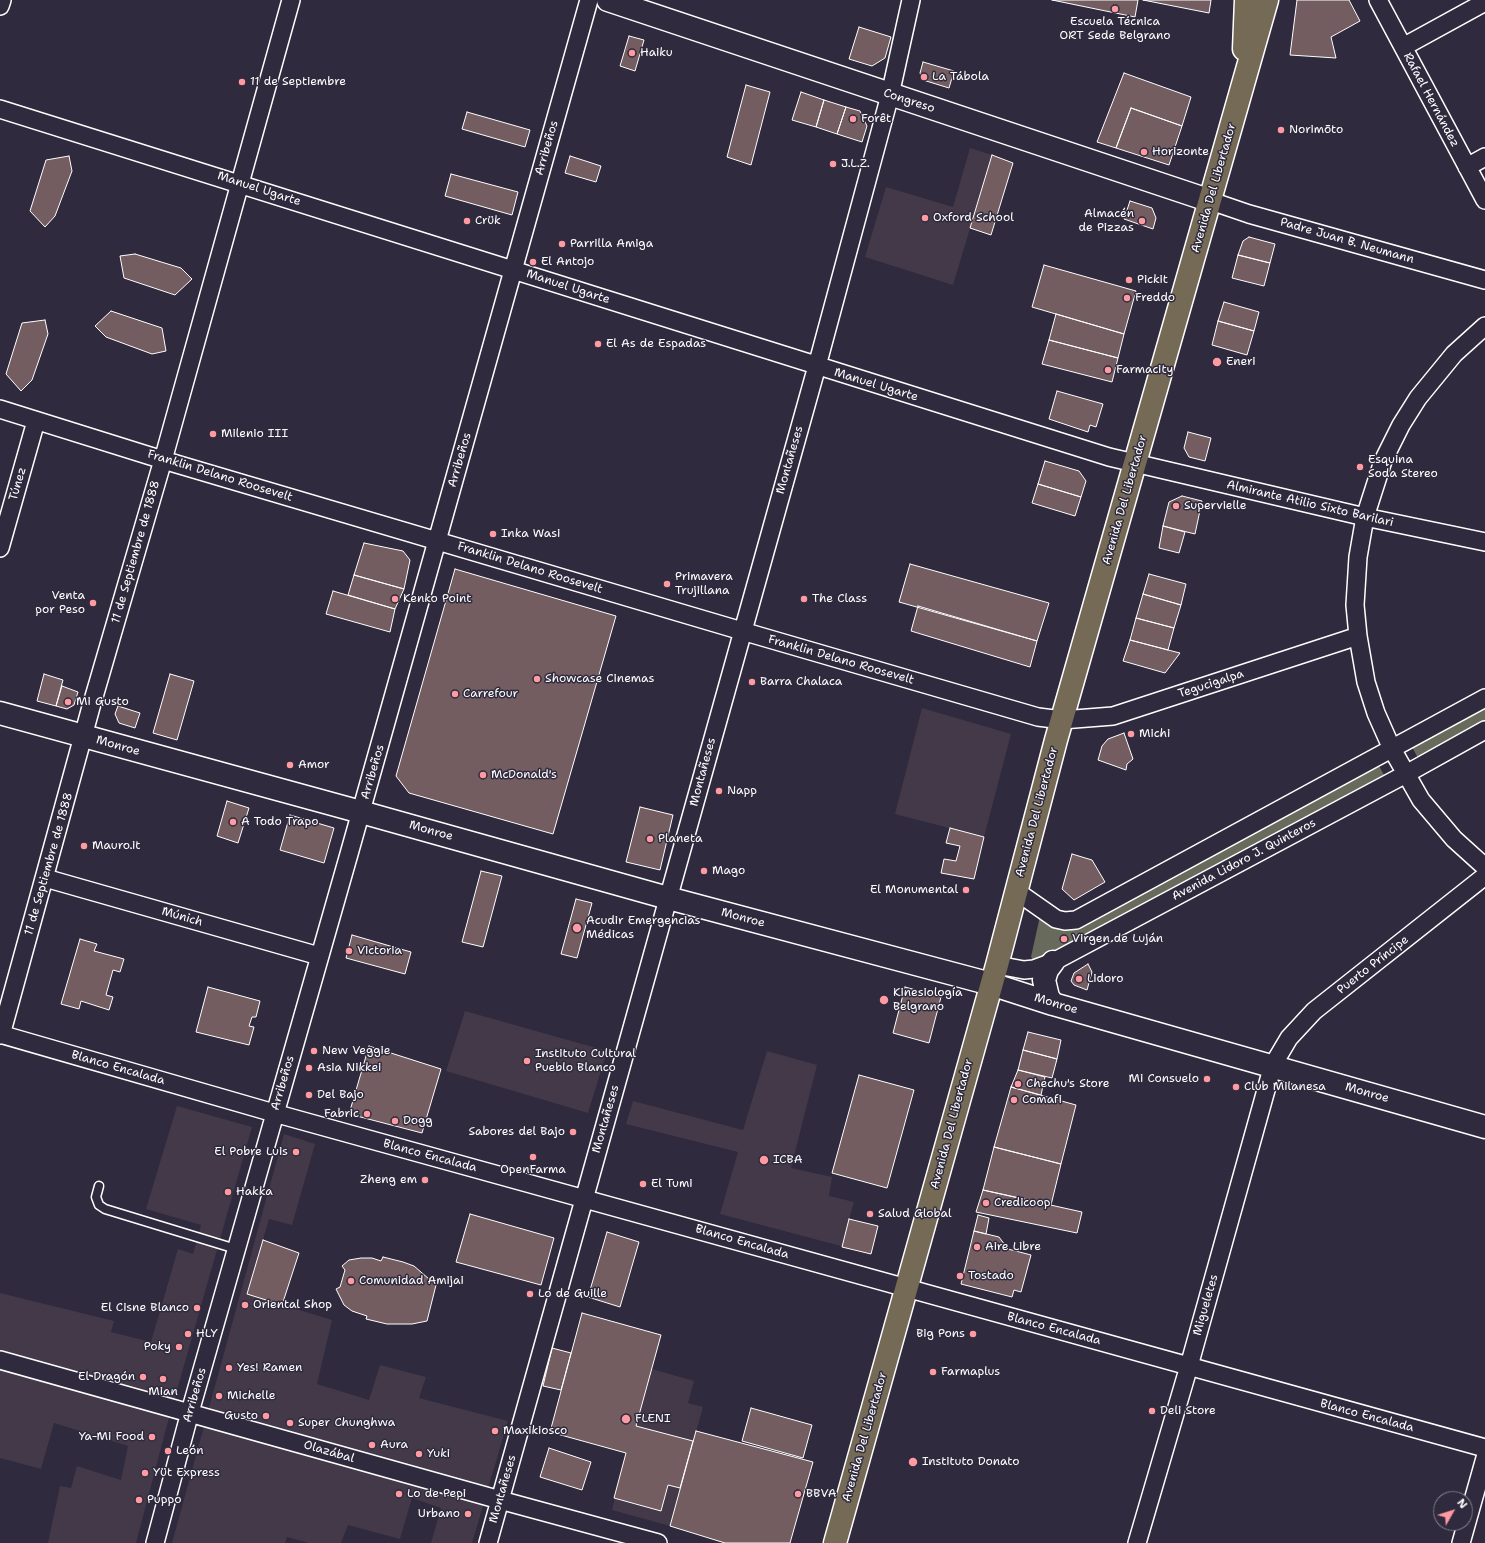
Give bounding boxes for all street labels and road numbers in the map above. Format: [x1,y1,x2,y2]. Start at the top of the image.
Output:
street label: Rafael Hernández [1400,50,1462,150]
street label: Congreso [881,86,937,116]
street label: Arribeños [532,119,562,177]
street label: Avenida Del Libertador [1189,121,1239,255]
street label: Manuel Ugarte [215,169,303,209]
street label: Padre Juan B. Neumann [1278,215,1416,267]
street label: Manuel Ugarte [524,267,612,307]
street label: Manuel Ugarte [832,365,920,405]
street label: Montañeses [773,424,807,496]
street label: Arribeños [445,431,475,489]
street label: Avenida Del Libertador [1100,433,1150,567]
street label: Franklin Delano Roosevelt [146,447,294,505]
street label: Túnez [6,466,30,502]
street label: Almirante Atilio Sixto Barilari [1225,478,1395,530]
street label: 11 de Septiembre de 1888 [109,479,163,625]
street label: Franklin Delano Roosevelt [456,539,604,597]
street label: Franklin Delano Roosevelt [766,632,916,688]
street label: Tegucigalpa [1176,667,1246,701]
street label: Monroe [94,733,142,759]
street label: Montañeses [687,736,719,808]
street label: Arribeños [358,743,388,801]
street label: Avenida Del Libertador [1013,745,1061,879]
street label: 11 de Septiembre de 1888 [22,791,76,937]
street label: Avenida Lidoro J. Quinteros [1170,816,1318,904]
street label: Monroe [407,818,455,844]
street label: Múnich [160,904,204,930]
street label: Monroe [719,905,767,931]
street label: Puerto Príncipe [1334,933,1412,997]
street label: Monroe [1032,991,1080,1017]
street label: Blanco Encalada [70,1048,166,1088]
street label: Arribeños [268,1054,298,1112]
street label: Avenida Del Libertador [928,1057,976,1191]
street label: Monroe [1343,1080,1391,1106]
street label: Montañeses [589,1083,623,1155]
street label: Blanco Encalada [381,1137,479,1175]
street label: Blanco Encalada [694,1222,790,1262]
street label: Migueletes [1190,1273,1222,1337]
street label: Blanco Encalada [1005,1310,1103,1348]
street label: Arribeños [180,1366,210,1424]
street label: Avenida Del Libertador [840,1370,890,1504]
street label: Blanco Encalada [1318,1397,1416,1435]
street label: Olazábal [302,1438,356,1466]
street label: Montañeses [486,1453,520,1525]

